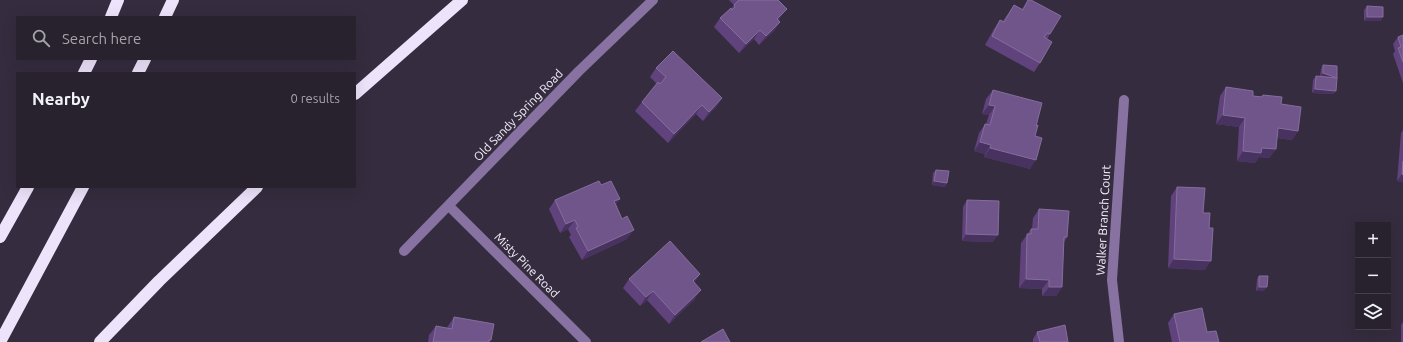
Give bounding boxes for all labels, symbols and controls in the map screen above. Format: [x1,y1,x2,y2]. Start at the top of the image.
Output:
search box [16,16,356,60]
icon: search [30,27,52,49]
text: Search here [62,30,141,47]
street label: Old Sandy Spring Road [471,67,565,163]
text: Nearby [32,89,90,108]
text: 0 results [290,91,340,105]
street label: Walker Branch Court [1094,164,1112,276]
map controls [1355,222,1391,330]
button: + [1355,222,1391,258]
street label: Misty Pine Road [492,230,562,300]
button: − [1355,258,1391,294]
button: layers [1355,294,1391,330]

